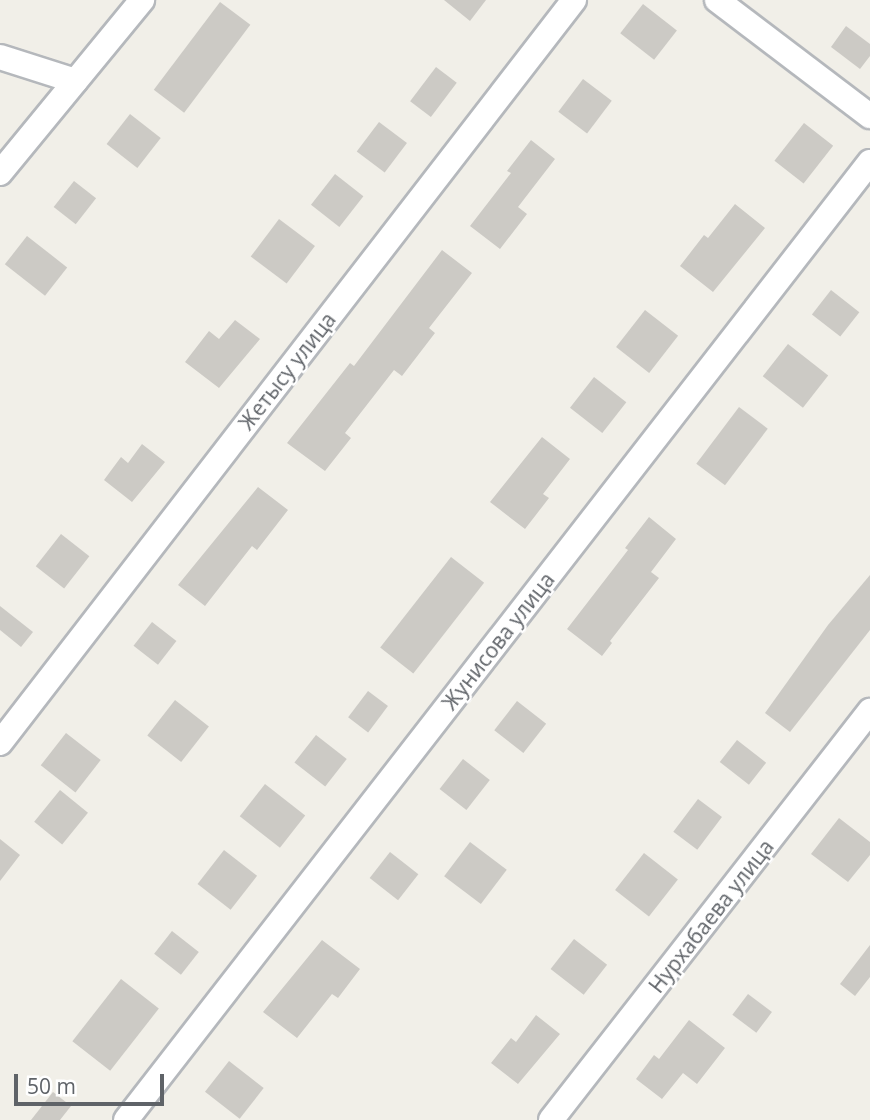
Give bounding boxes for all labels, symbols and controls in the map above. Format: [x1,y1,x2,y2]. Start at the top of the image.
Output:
street label: Жетысу улица [233,307,341,435]
street label: Жунисова улица [437,567,559,715]
street label: Нурхабаева улица [643,834,779,998]
scale bar [18,1060,168,1104]
text: 50 m [27,1072,76,1100]

